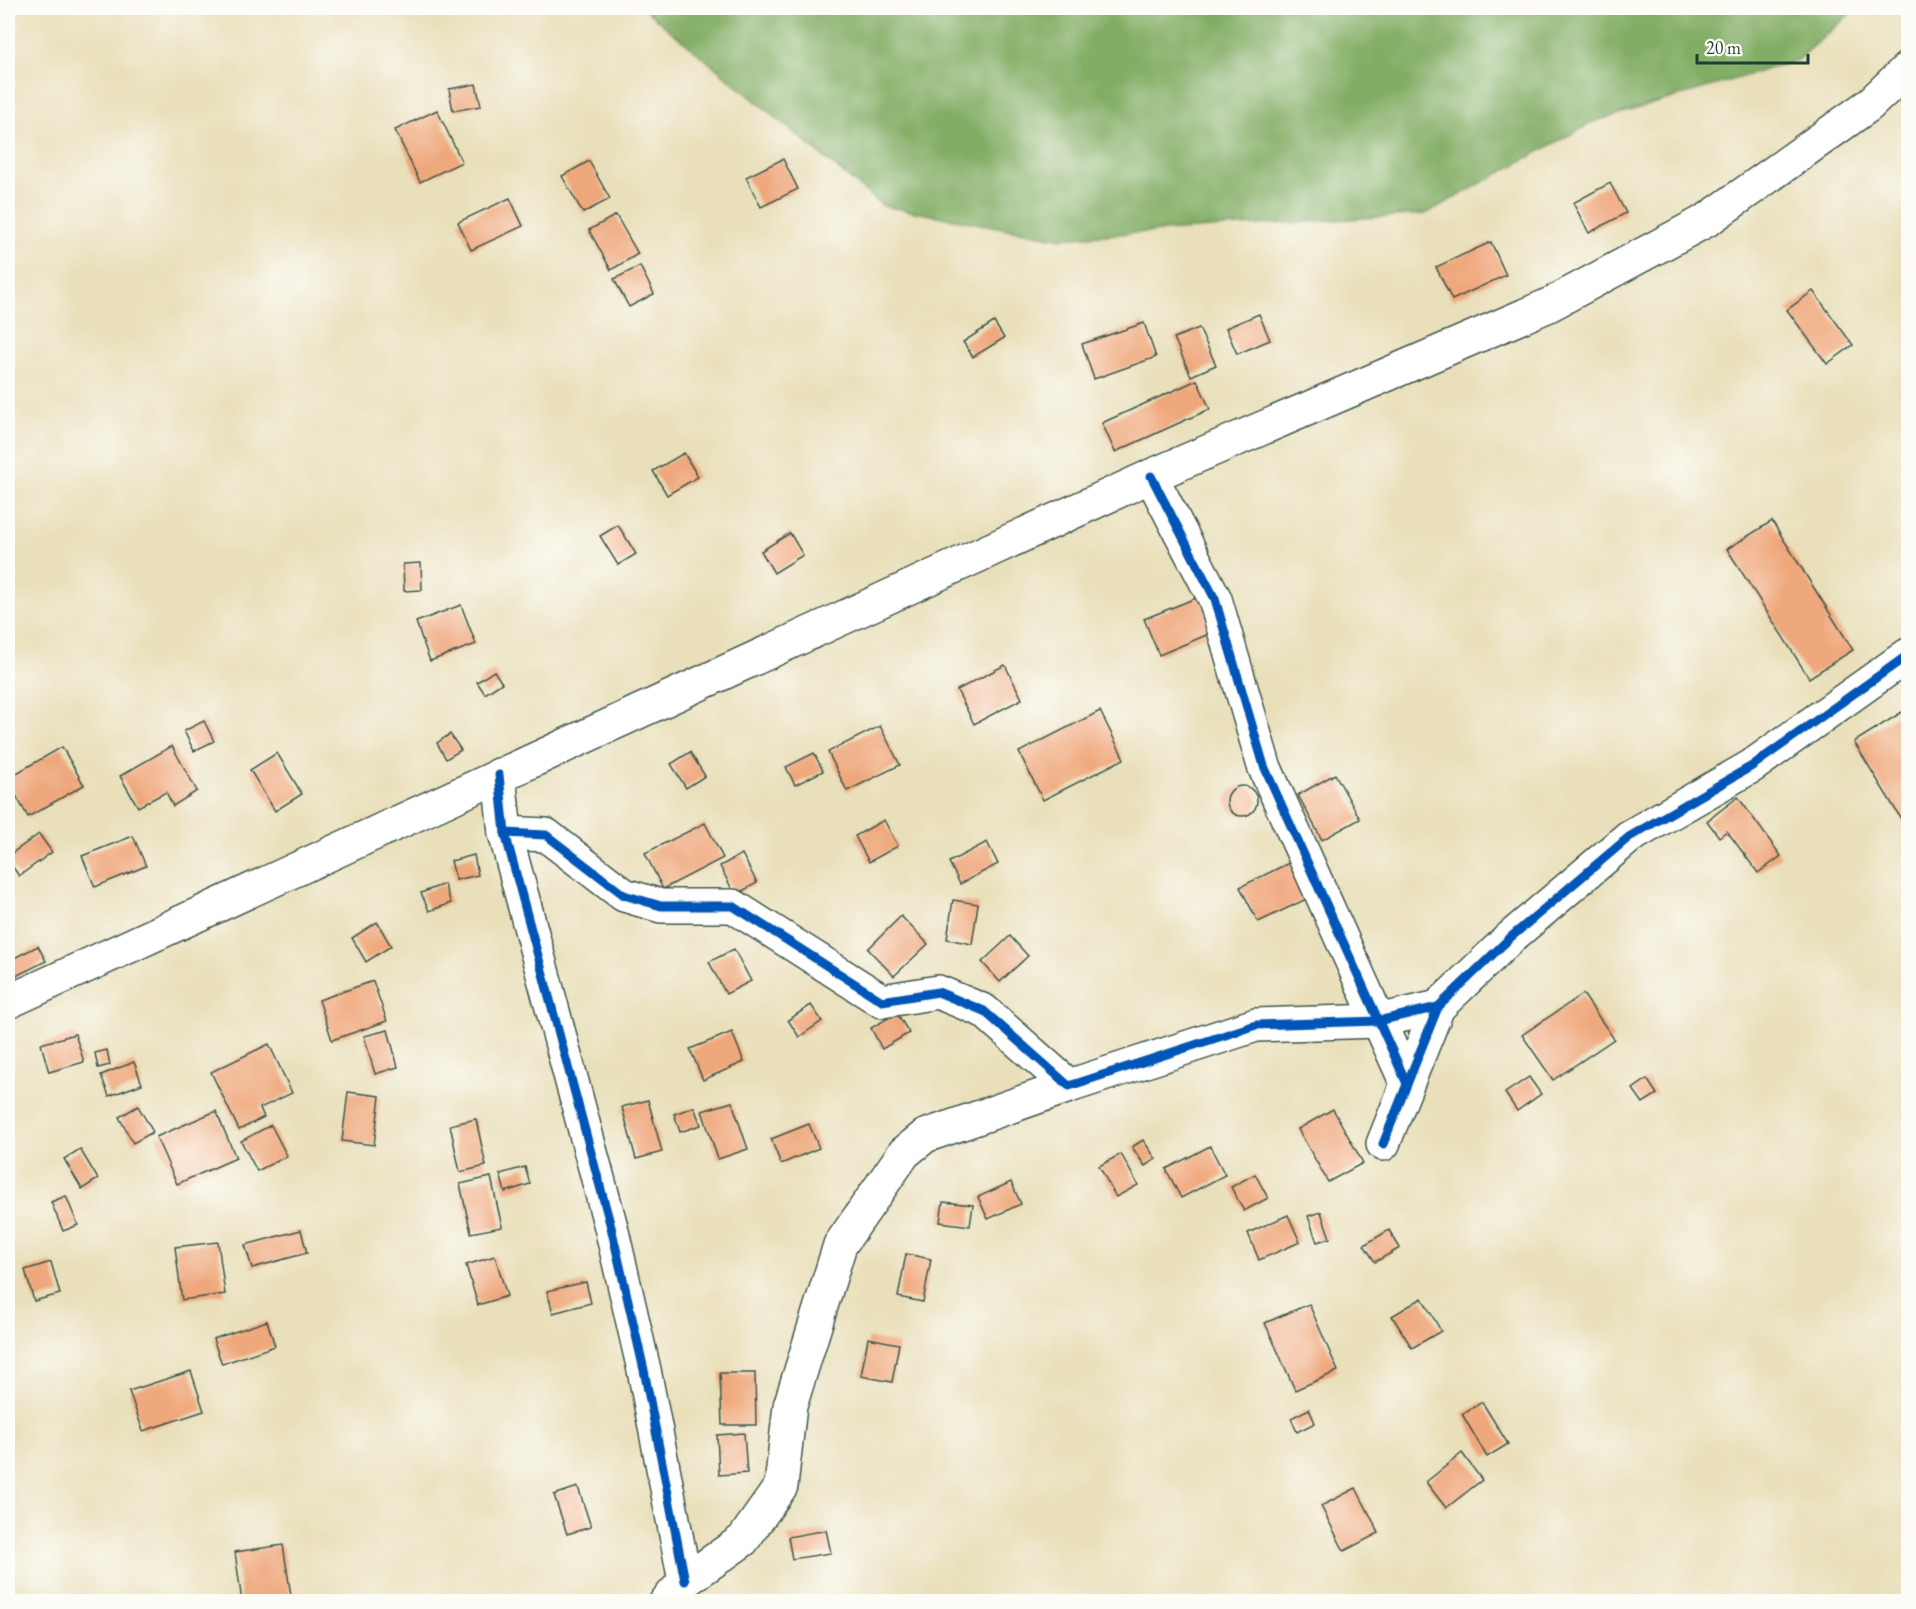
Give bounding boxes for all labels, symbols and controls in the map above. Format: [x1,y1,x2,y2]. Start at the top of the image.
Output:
scale bar [1697,27,1808,65]
text: 20 m [1706,36,1741,59]

